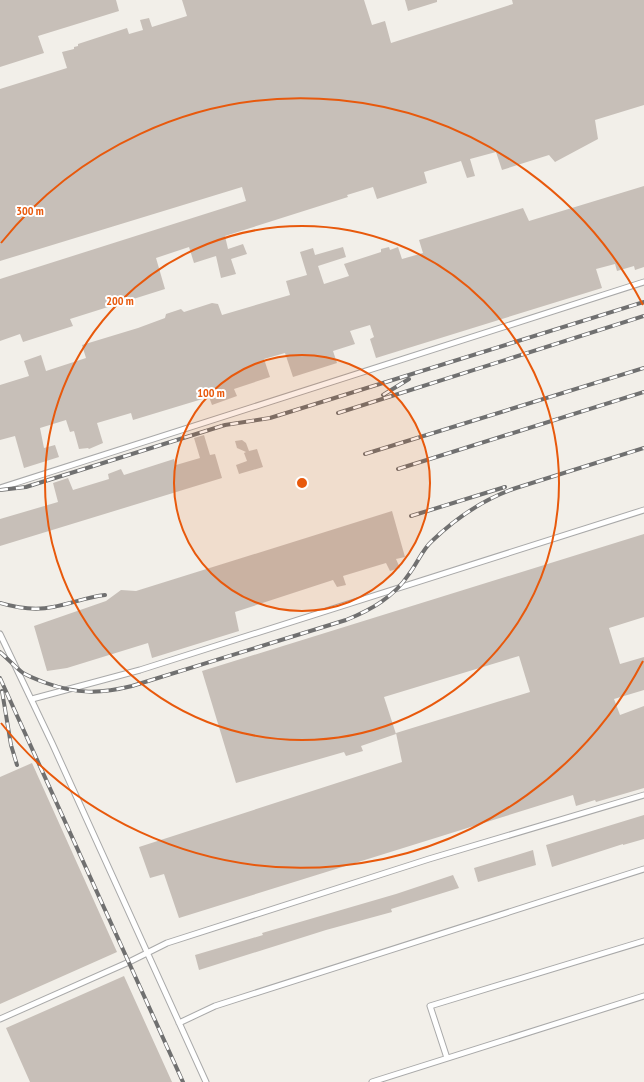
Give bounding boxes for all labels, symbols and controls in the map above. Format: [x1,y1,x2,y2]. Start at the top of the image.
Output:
text: 300 m [16,203,44,218]
text: 200 m [106,293,134,308]
text: 100 m [197,385,225,400]
centre of rings [295,476,309,490]

